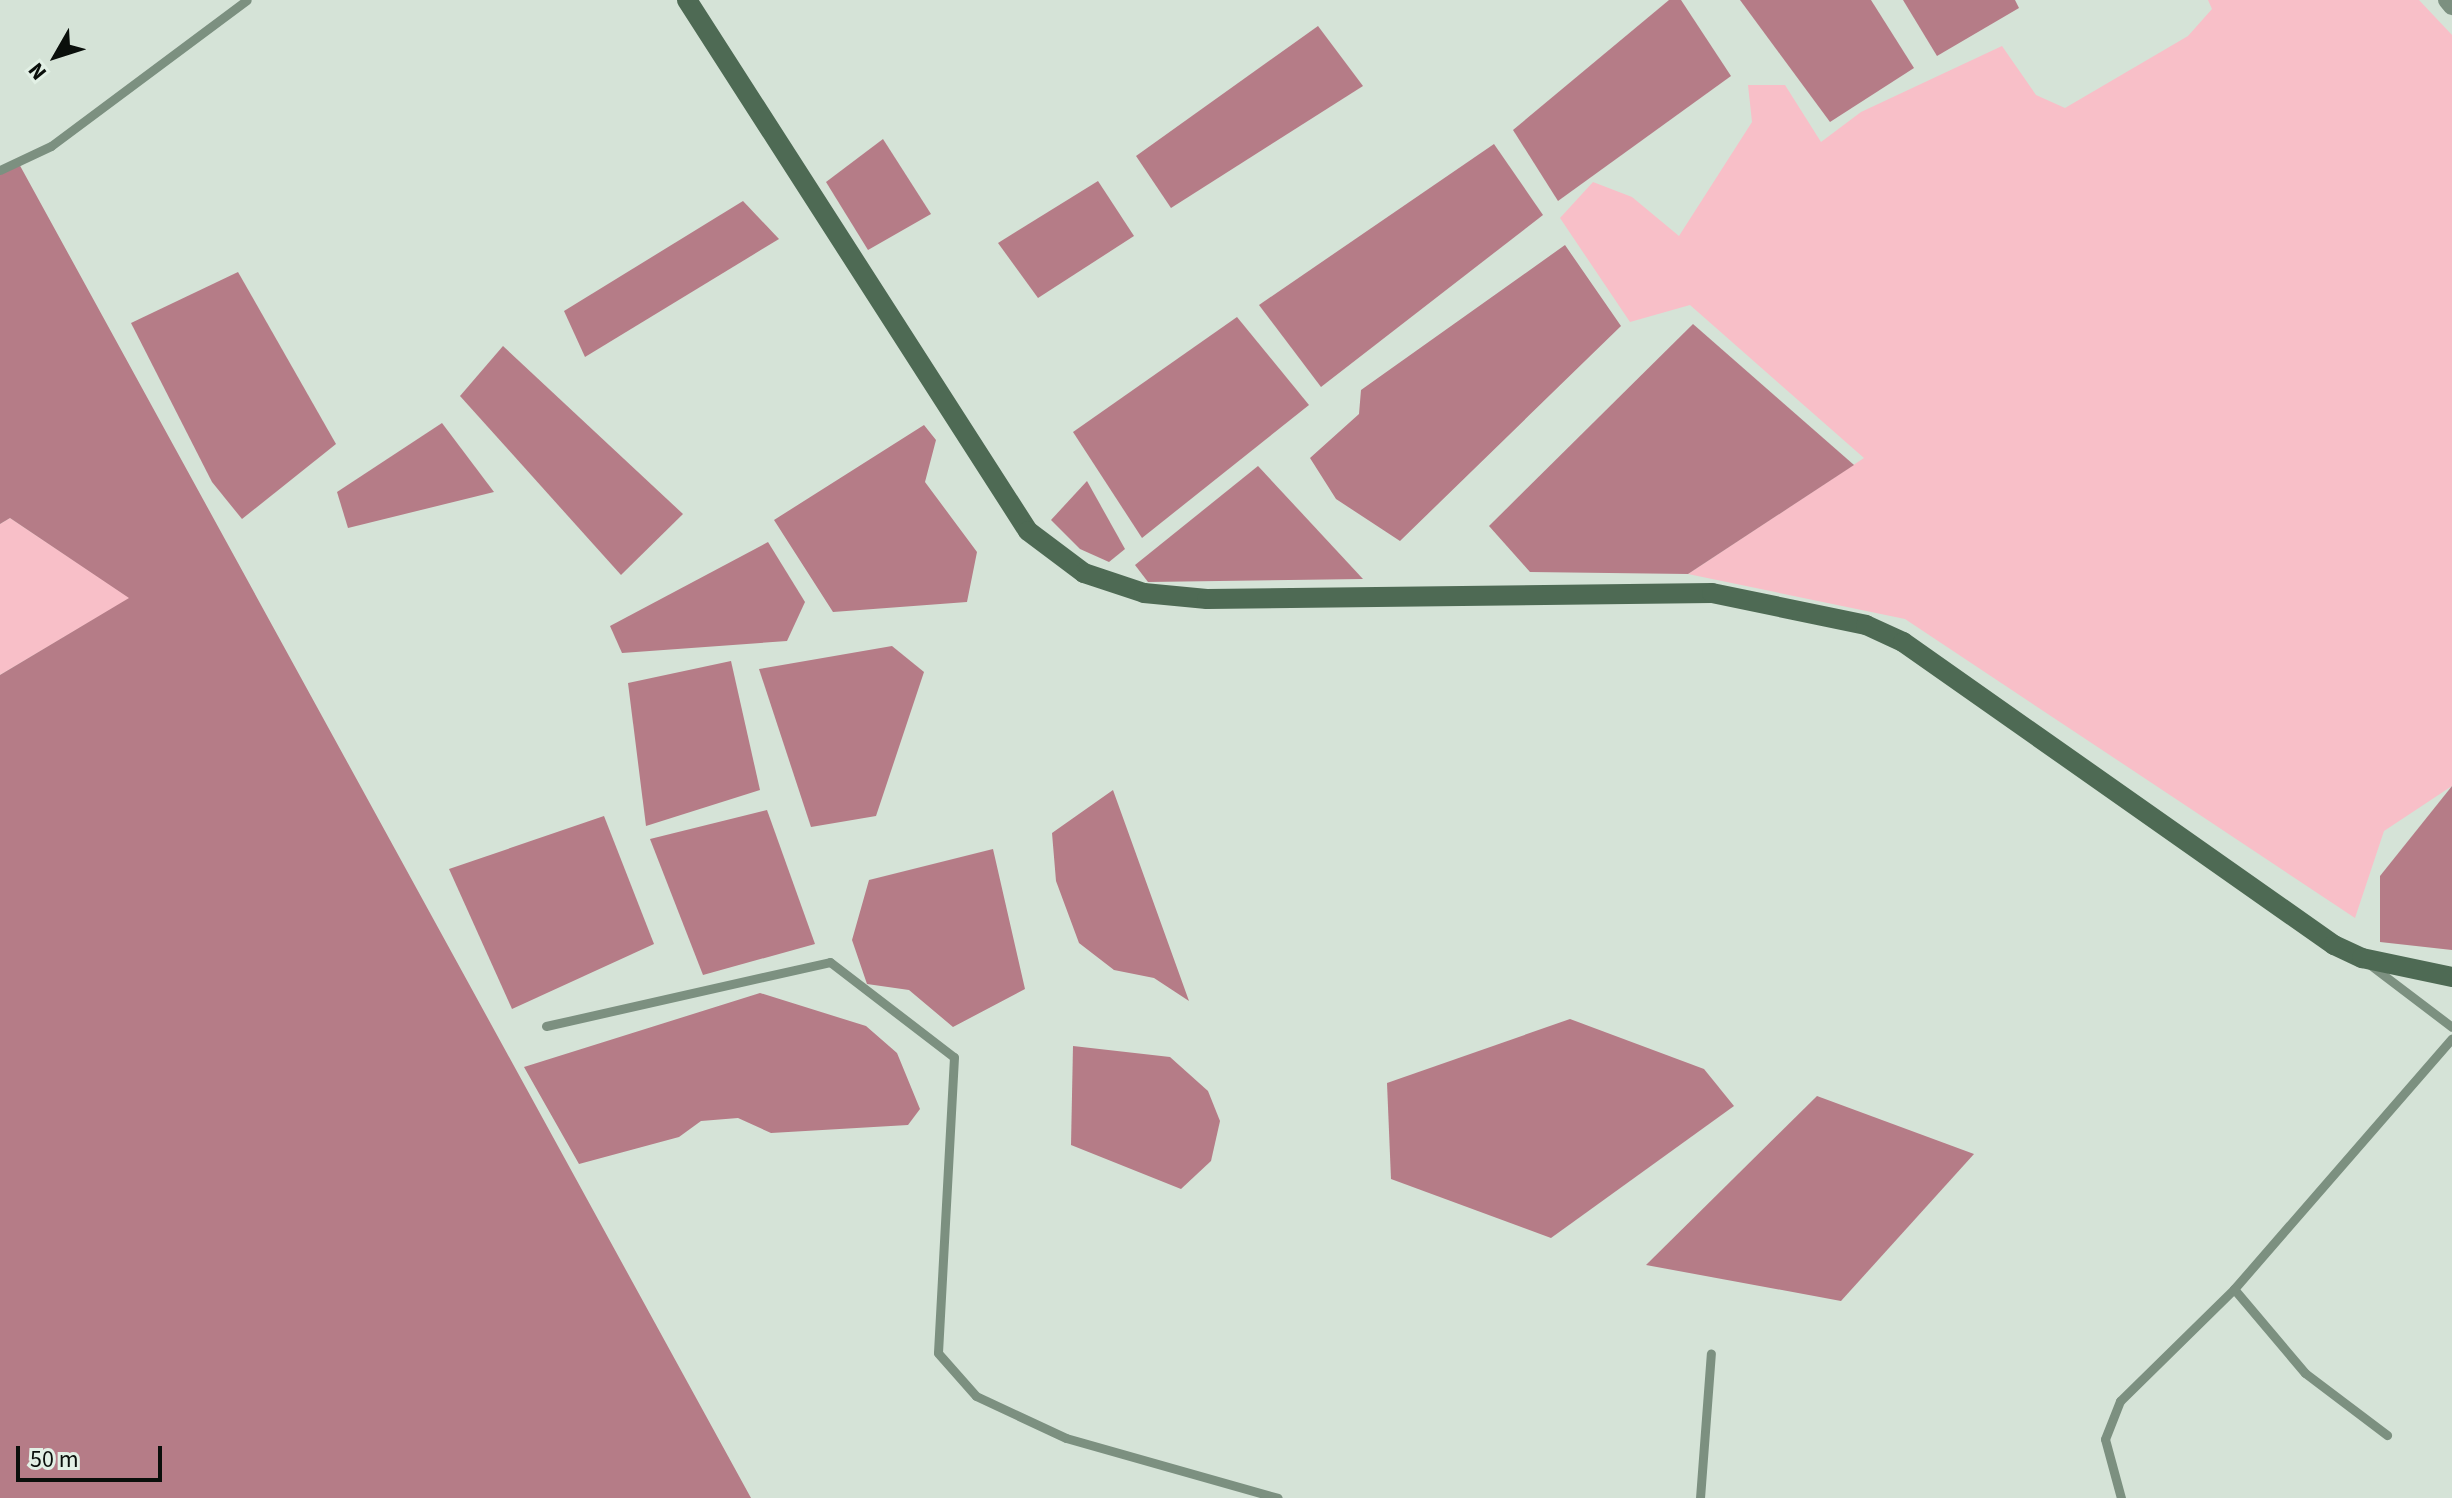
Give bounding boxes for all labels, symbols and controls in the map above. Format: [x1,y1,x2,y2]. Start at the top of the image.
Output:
north arrow [16,16,96,96]
text: N [20,55,54,87]
scale bar [20,1430,166,1480]
text: 50 m [30,1442,79,1477]

